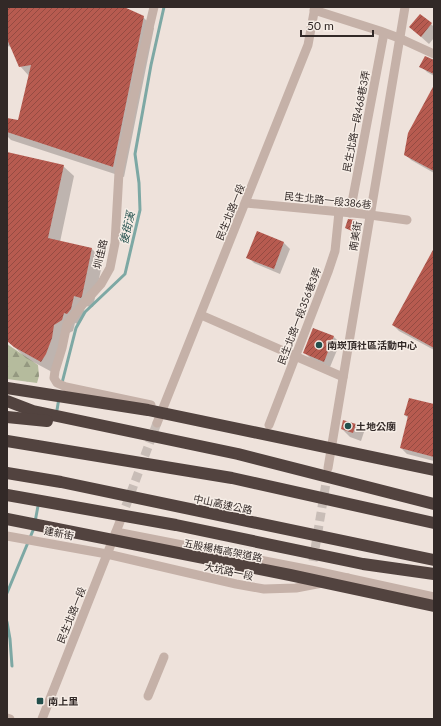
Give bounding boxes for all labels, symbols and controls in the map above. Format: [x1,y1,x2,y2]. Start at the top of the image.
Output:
scale bar [301,12,373,38]
text: 50 m [307,18,334,33]
street label: 民生北路一段468巷3弄 [340,69,372,173]
street label: 民生北路一段 [213,182,247,242]
street label: 民生北路一段386巷 [284,189,372,211]
water label: 後街溪 [116,208,137,245]
street label: 南美街 [347,220,363,252]
street label: 圳佳路 [91,238,109,270]
street label: 民生北路一段356巷3弄 [275,266,323,366]
place label: 南崁頂社區活動中心 [327,339,417,351]
marker: 南崁頂社區活動中心 [314,340,324,350]
place label: 土地公廟 [356,420,396,432]
marker: 土地公廟 [343,421,353,431]
street label: 中山高速公路 [192,492,254,516]
street label: 建新街 [43,524,75,542]
street label: 五股楊梅高架道路 [183,536,263,564]
street label: 大坑路一段 [203,560,255,582]
street label: 民生北路一段 [54,585,88,645]
place label: 南上里 [48,695,78,707]
marker: 南上里 [35,696,45,706]

